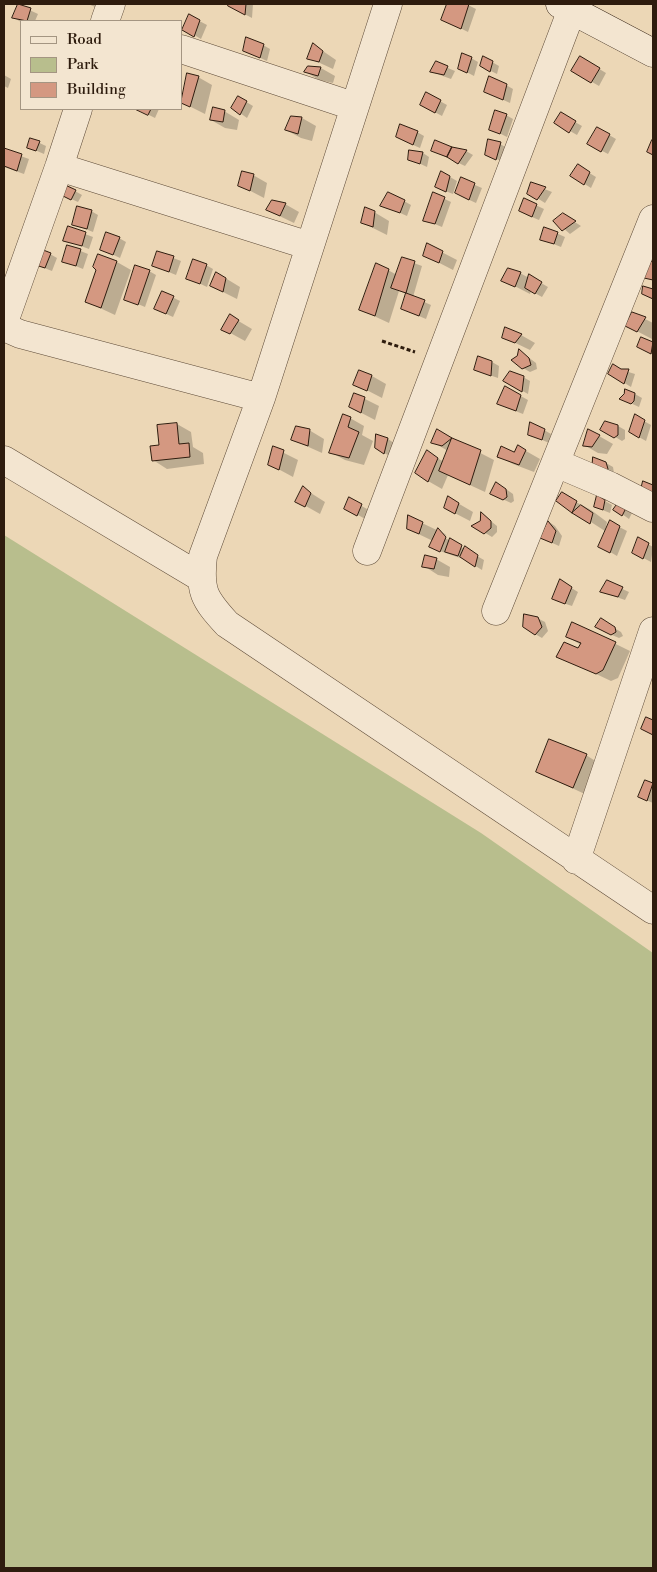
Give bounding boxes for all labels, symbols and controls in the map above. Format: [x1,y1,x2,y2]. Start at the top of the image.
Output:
legend [20,20,182,110]
text: Road [67,30,102,49]
text: Park [67,55,98,74]
text: Building [67,80,126,99]

